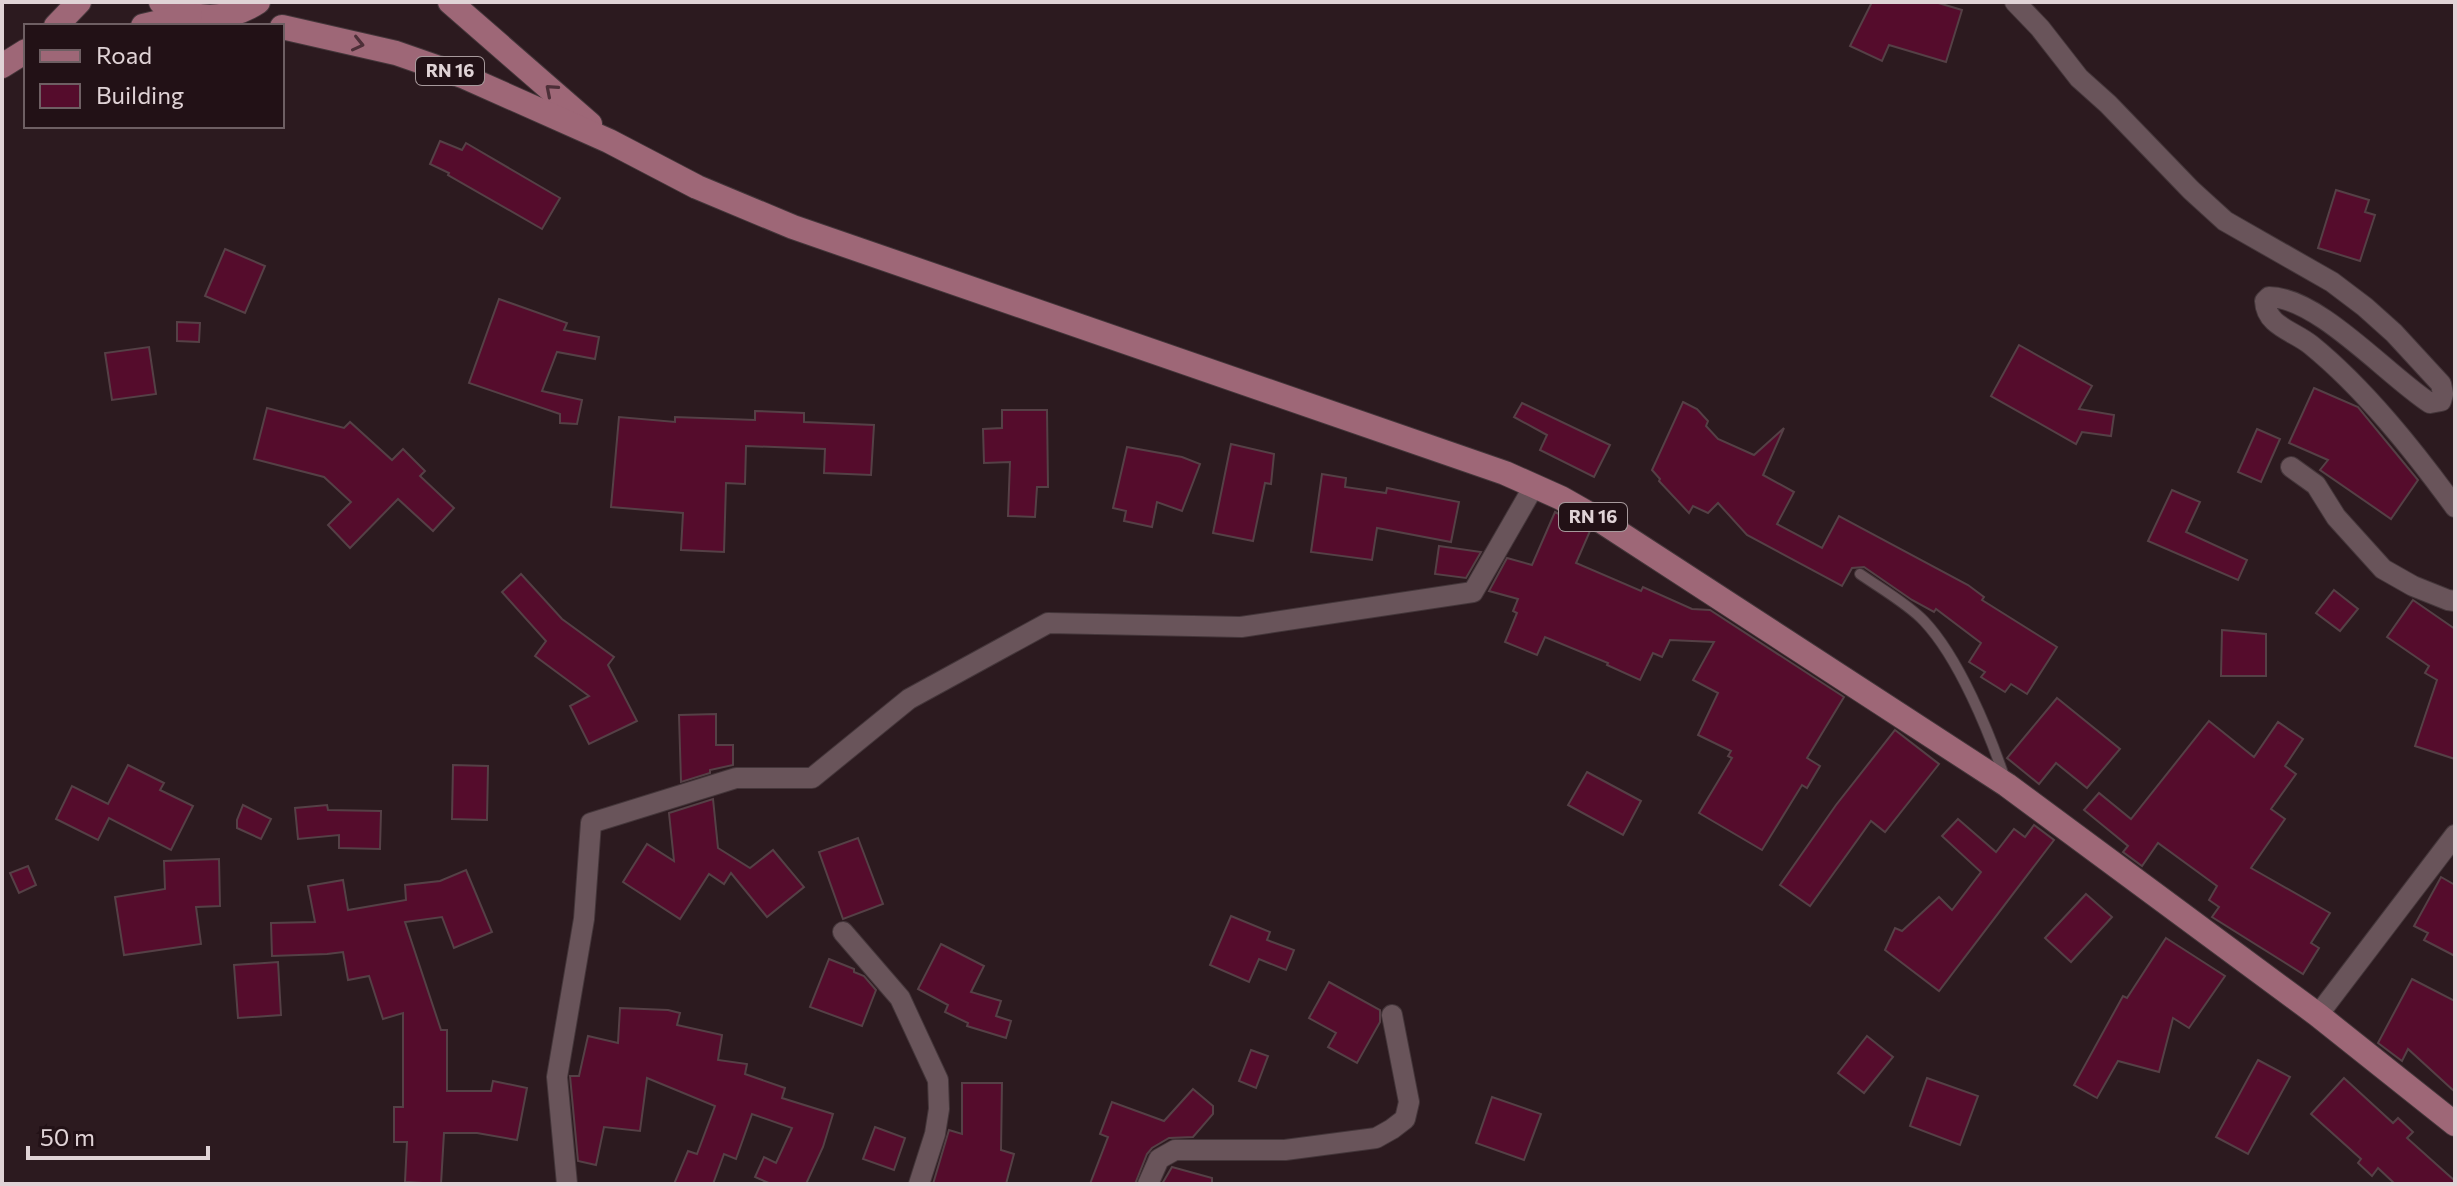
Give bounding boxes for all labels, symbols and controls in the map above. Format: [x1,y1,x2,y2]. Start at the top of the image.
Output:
legend [24,24,284,128]
one-way arrow [351,35,364,52]
text: Road [96,40,152,69]
road number: RN 16 [416,57,484,85]
text: Building [96,80,184,109]
one-way arrow [545,85,560,100]
road number: RN 16 [1559,503,1627,531]
scale bar [28,1110,208,1160]
text: 50 m [40,1122,95,1151]

